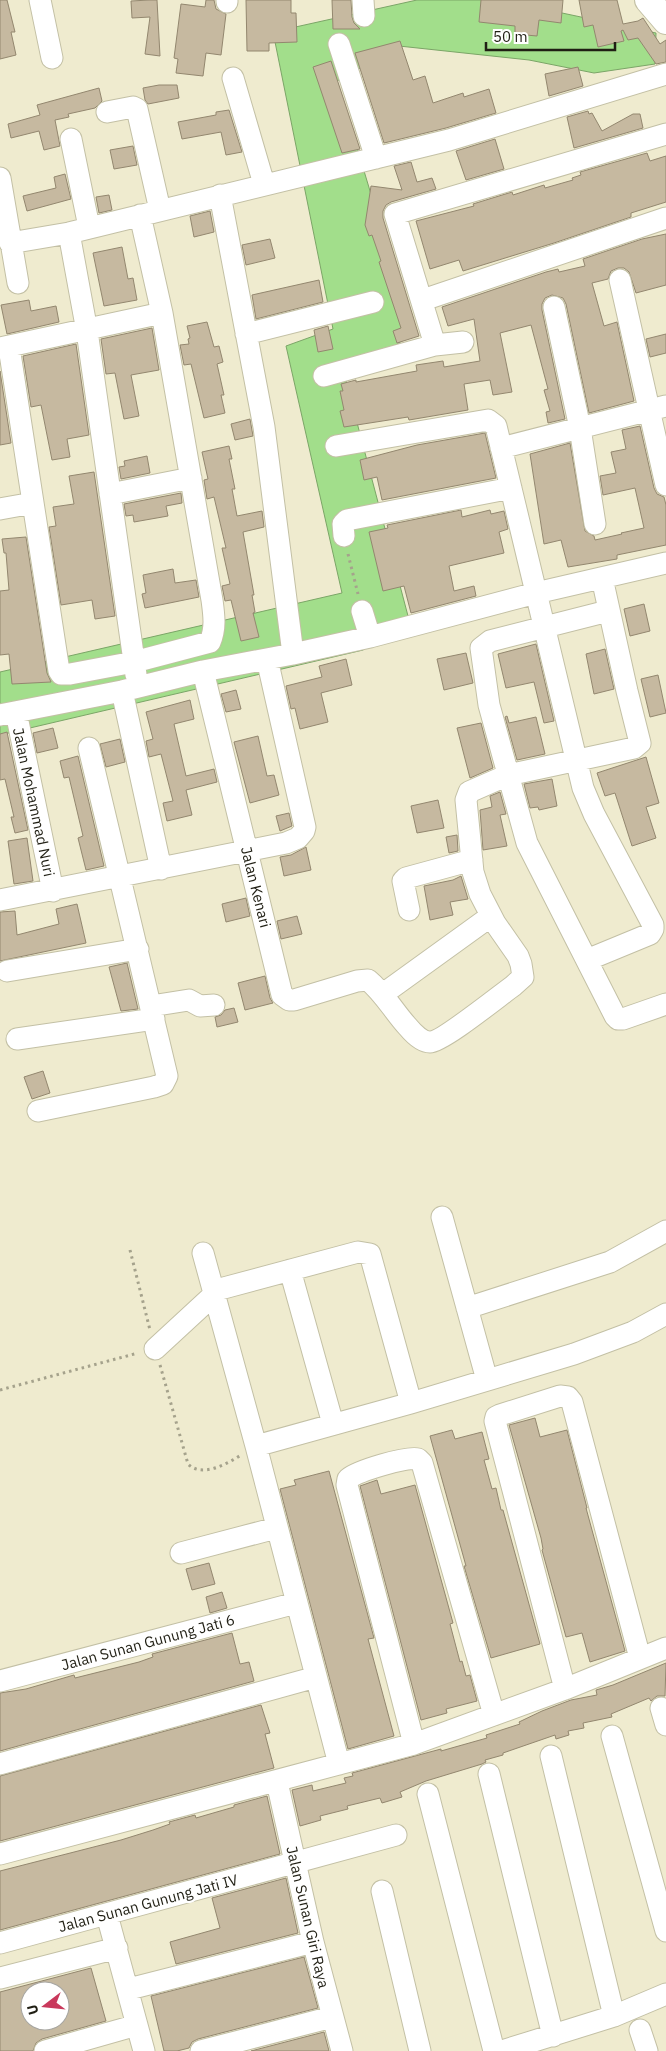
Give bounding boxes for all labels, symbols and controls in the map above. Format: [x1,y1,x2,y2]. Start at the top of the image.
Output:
scale bar [486,20,615,52]
text: 50 m [493,27,528,46]
street label: Jalan Mohammad Nuri [9,726,59,878]
street label: Jalan Kenari [237,844,275,930]
street label: Jalan Sunan Gunung Jati 6 [59,1610,237,1674]
street label: Jalan Sunan Giri Raya [282,1844,334,1990]
street label: Jalan Sunan Gunung Jati IV [56,1870,240,1936]
north arrow [20,1981,70,2031]
text: U [23,2002,42,2017]

